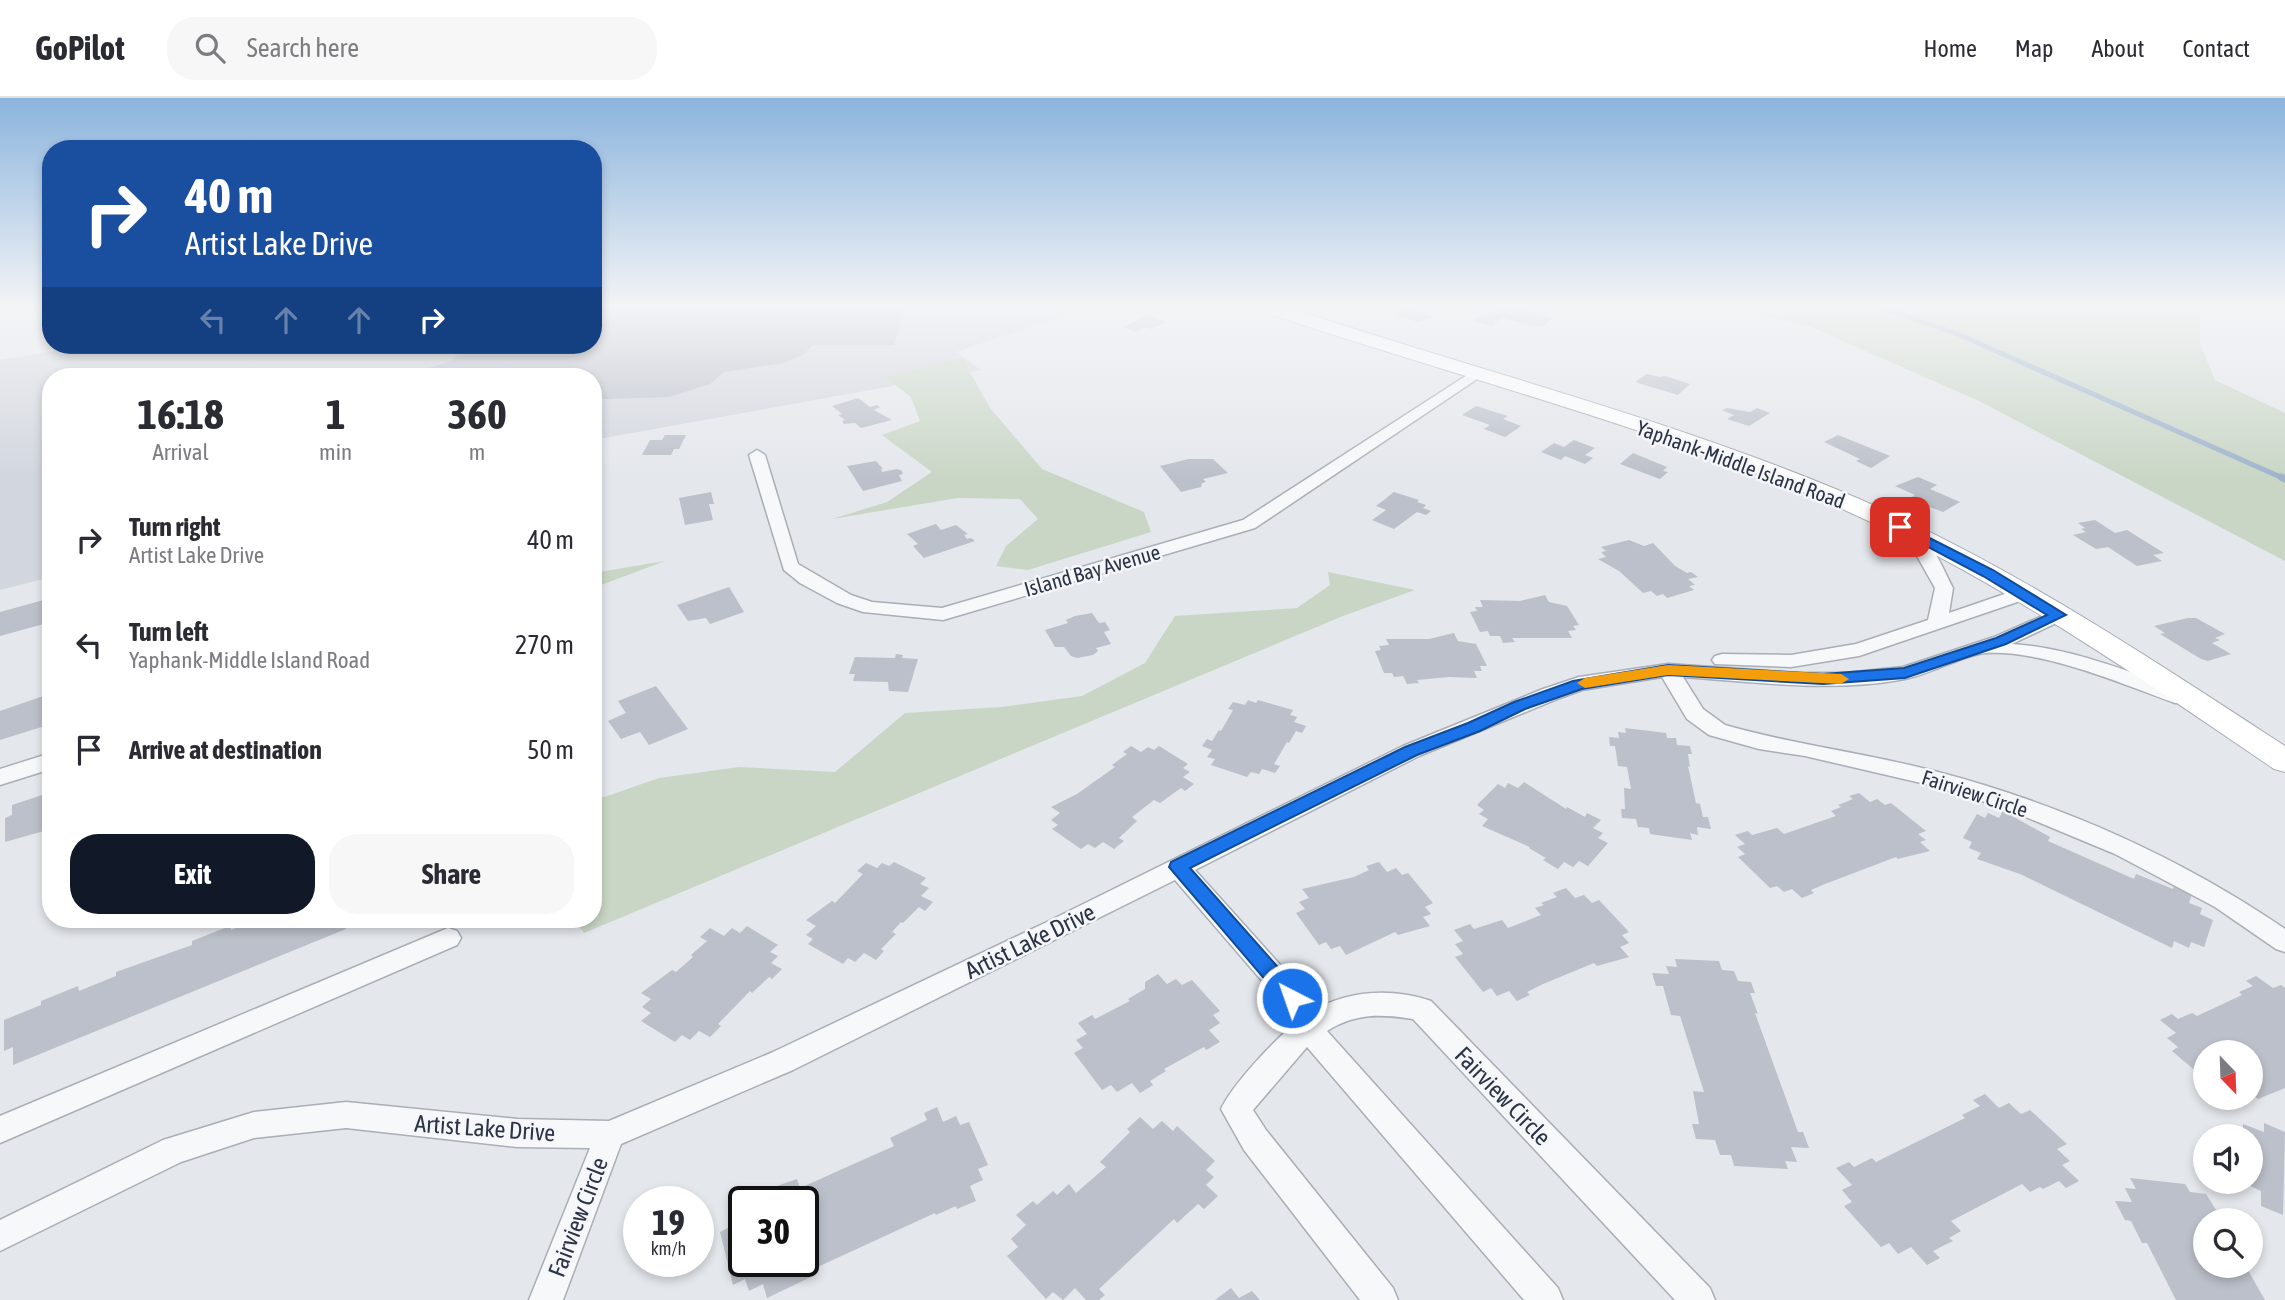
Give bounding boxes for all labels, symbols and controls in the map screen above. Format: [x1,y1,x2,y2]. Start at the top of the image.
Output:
search box [167,17,657,80]
text: GoPilot [35,29,125,67]
icon: search [191,29,229,67]
text: Search here [247,33,359,63]
text: Home [1923,35,1977,62]
text: Map [2015,35,2053,62]
text: About [2091,35,2144,62]
text: Contact [2182,35,2250,62]
text: 40 m [185,167,273,223]
icon: right [70,168,161,259]
text: Artist Lake Drive [185,225,373,262]
icon: left [194,301,232,339]
icon: ahead [267,301,305,339]
icon: ahead [340,301,378,339]
icon: right [413,301,451,339]
text: 16:18 [137,390,224,438]
text: 1 [326,390,345,438]
text: 360 [447,390,507,438]
street label: Yaphank-Middle Island Road [1633,415,1849,513]
text: Arrival [152,439,209,465]
text: min [319,439,352,465]
text: m [469,439,485,465]
pin [1870,497,1930,557]
icon: arrive [1881,508,1919,546]
text: Turn right [129,512,220,542]
icon: right [70,521,108,559]
text: 40 m [527,525,574,555]
street label: Island Bay Avenue [1021,539,1163,601]
text: Artist Lake Drive [129,542,264,568]
text: Turn left [129,617,209,647]
icon: left [70,626,108,664]
text: 270 m [515,630,574,660]
text: Yaphank-Middle Island Road [129,647,370,673]
icon: arrive [70,731,108,769]
text: Arrive at destination [129,735,322,765]
text: 50 m [527,735,574,765]
street label: Fairview Circle [1919,765,2031,821]
button: Exit [70,834,315,914]
button: Share [329,834,574,914]
street label: Artist Lake Drive [961,898,1099,984]
position arrow [1255,961,1329,1035]
north arrow [2193,1040,2263,1110]
map controls [2193,1040,2263,1278]
street label: Fairview Circle [1450,1041,1556,1151]
street label: Artist Lake Drive [414,1110,556,1146]
button: sound [2193,1124,2263,1194]
street label: Fairview Circle [543,1153,613,1281]
speed limit sign: 30 [728,1186,819,1277]
text: 19 [652,1202,685,1242]
button: search [2193,1208,2263,1278]
text: km/h [651,1238,686,1259]

